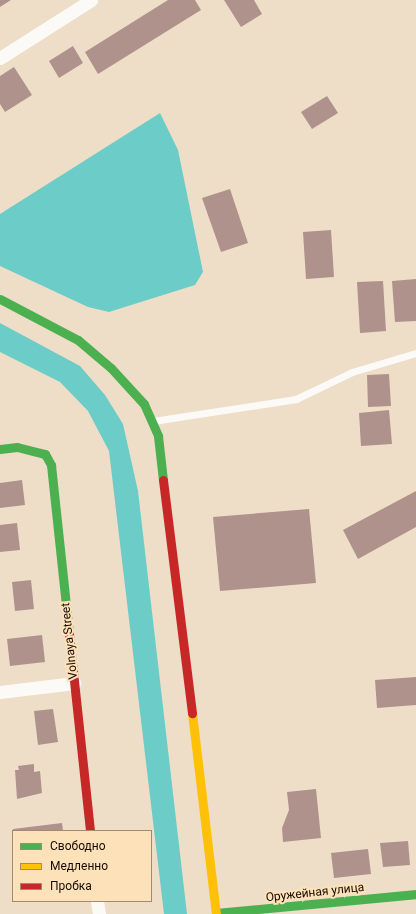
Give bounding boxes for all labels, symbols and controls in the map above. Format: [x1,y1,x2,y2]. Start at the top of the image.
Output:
street label: Volnaya Street [59,602,81,680]
legend [12,830,152,902]
text: Свободно [50,839,106,853]
text: Медленно [50,859,108,873]
text: Пробка [50,879,92,893]
street label: Оружейная улица [265,881,365,905]

